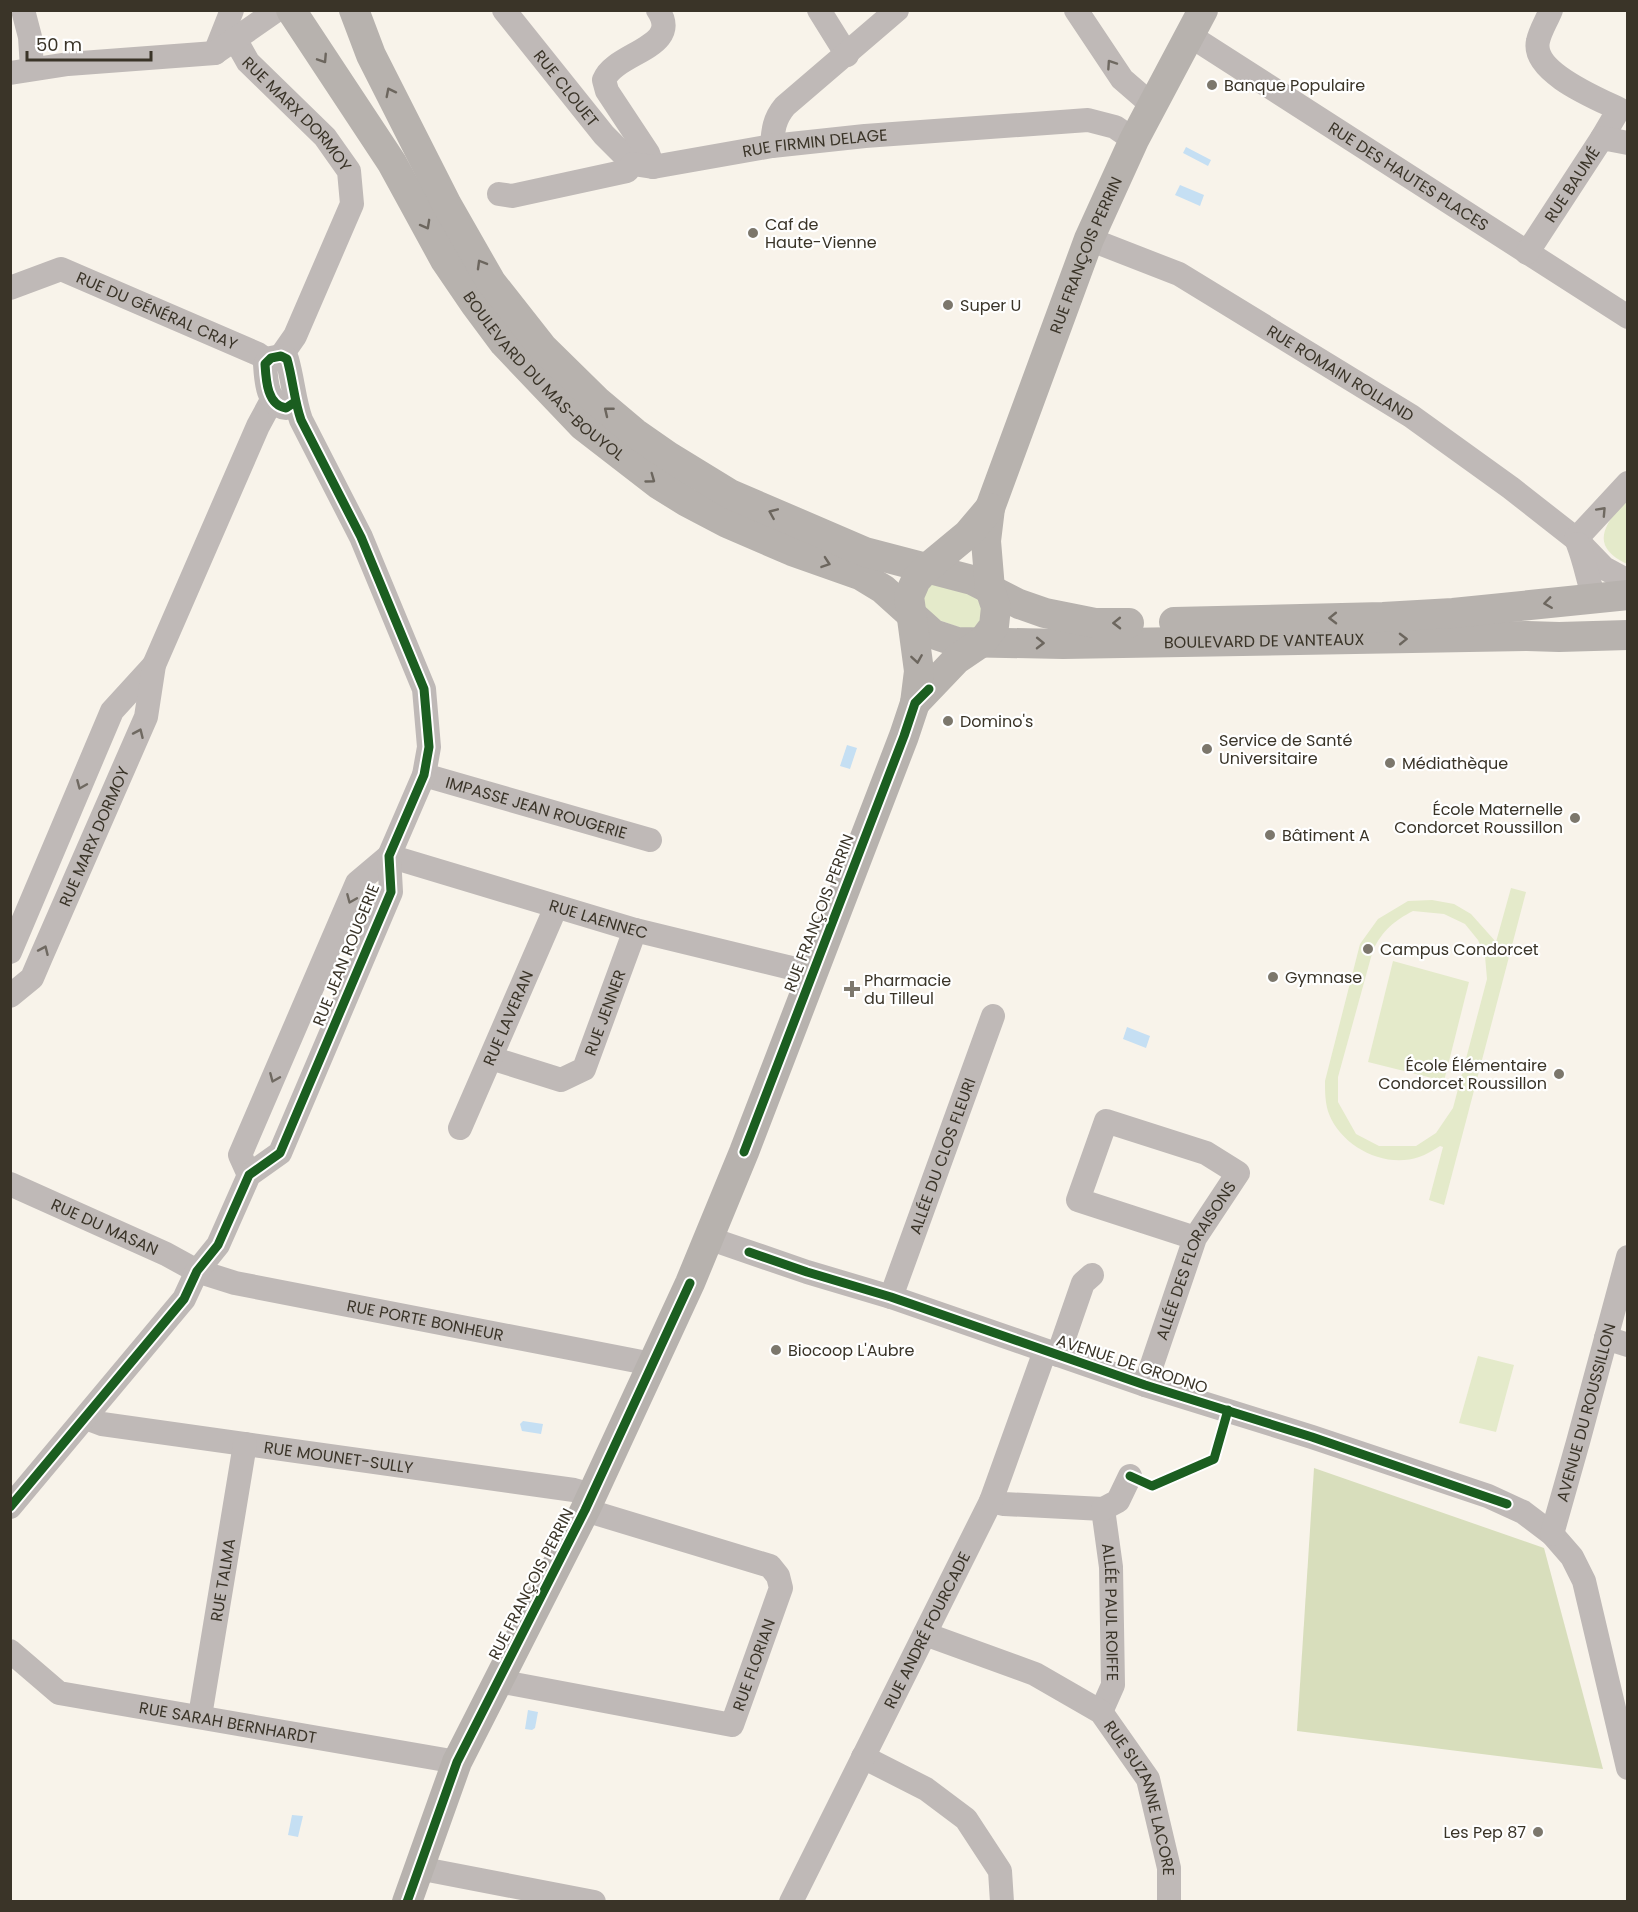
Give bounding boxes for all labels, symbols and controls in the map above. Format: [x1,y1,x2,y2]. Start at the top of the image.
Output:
scale bar [27,24,152,62]
text: 50 m [36,32,82,57]
street label: RUE CLOUET [529,45,605,132]
street label: RUE MARX DORMOY [237,51,358,176]
one-way arrow [316,53,327,64]
one-way arrow [1107,60,1118,71]
place label: Banque Populaire [1224,74,1365,97]
marker: Banque Populaire [1205,78,1219,92]
one-way arrow [386,88,397,98]
street label: RUE DES HAUTES PLACES [1324,116,1493,236]
street label: RUE FIRMIN DELAGE [740,123,888,163]
street label: RUE BAUMÉ [1539,142,1605,227]
street label: RUE FRANÇOIS PERRIN [1044,173,1127,337]
place label: Caf de Haute-Vienne [765,213,877,254]
one-way arrow [419,219,430,230]
marker: Caf de Haute-Vienne [746,226,760,240]
one-way arrow [477,260,488,270]
street label: RUE DU GÉNÉRAL CRAY [73,265,242,356]
street label: BOULEVARD DU MAS-BOUYOL [458,286,630,466]
place label: Super U [960,294,1021,317]
marker: Super U [941,298,955,312]
street label: RUE ROMAIN ROLLAND [1263,319,1419,427]
one-way arrow [604,407,615,418]
one-way arrow [644,471,655,482]
one-way arrow [1594,507,1605,518]
one-way arrow [769,508,780,520]
one-way arrow [820,555,831,568]
one-way arrow [1544,597,1553,609]
one-way arrow [1329,612,1338,624]
one-way arrow [1113,617,1122,629]
street label: BOULEVARD DE VANTEAUX [1164,627,1365,654]
one-way arrow [1399,633,1408,645]
one-way arrow [1036,637,1045,649]
one-way arrow [911,654,923,664]
place label: Domino's [960,710,1033,733]
marker: Domino's [941,714,955,728]
one-way arrow [132,728,144,739]
place label: Service de Santé Universitaire [1219,729,1352,770]
marker: Service de Santé Universitaire [1200,742,1214,756]
place label: Médiathèque [1402,752,1508,775]
marker: Médiathèque [1383,756,1397,770]
street label: RUE MARX DORMOY [53,762,135,910]
street label: IMPASSE JEAN ROUGERIE [443,770,630,844]
one-way arrow [76,779,88,790]
place label: École Maternelle Condorcet Roussillon [1394,798,1563,839]
marker: École Maternelle Condorcet Roussillon [1568,811,1582,825]
place label: Bâtiment A [1282,824,1370,847]
marker: Bâtiment A [1263,828,1277,842]
street label: RUE FRANÇOIS PERRIN [778,831,860,995]
street label: RUE JEAN ROUGERIE [307,880,385,1030]
one-way arrow [346,892,358,903]
street label: RUE LAENNEC [547,893,650,944]
place label: Campus Condorcet [1380,938,1539,961]
marker: Campus Condorcet [1361,942,1375,956]
one-way arrow [37,945,49,956]
street label: RUE JENNER [578,966,631,1059]
place label: Gymnase [1285,966,1362,989]
street label: RUE LAVERAN [477,967,539,1069]
place label: Pharmacie du Tilleul [864,969,951,1010]
marker: Gymnase [1266,970,1280,984]
marker: Pharmacie du Tilleul [845,982,859,996]
place label: École Élémentaire Condorcet Roussillon [1378,1054,1547,1095]
marker: École Élémentaire Condorcet Roussillon [1552,1067,1566,1081]
one-way arrow [269,1071,281,1082]
street label: ALLÉE DU CLOS FLEURI [903,1075,981,1237]
street label: ALLÉE DES FLORAISONS [1150,1176,1241,1343]
street label: RUE DU MASAN [47,1192,162,1261]
street label: RUE PORTE BONHEUR [345,1293,506,1346]
street label: AVENUE DU ROUSSILLON [1550,1321,1621,1505]
street label: AVENUE DE GRODNO [1053,1329,1211,1399]
place label: Biocoop L'Aubre [788,1339,915,1362]
marker: Biocoop L'Aubre [769,1343,783,1357]
street label: RUE MOUNET-SULLY [262,1435,415,1479]
street label: RUE FRANÇOIS PERRIN [483,1504,579,1664]
street label: RUE TALMA [204,1536,241,1623]
street label: ALLÉE PAUL ROIFFE [1096,1542,1124,1681]
street label: RUE ANDRÉ FOURCADE [878,1548,975,1712]
street label: RUE FLORIAN [726,1616,781,1714]
street label: RUE SARAH BERNHARDT [137,1696,319,1749]
street label: RUE SUZANNE LACORE [1099,1716,1181,1876]
place label: Les Pep 87 [1443,1821,1526,1844]
marker: Les Pep 87 [1531,1825,1545,1839]

